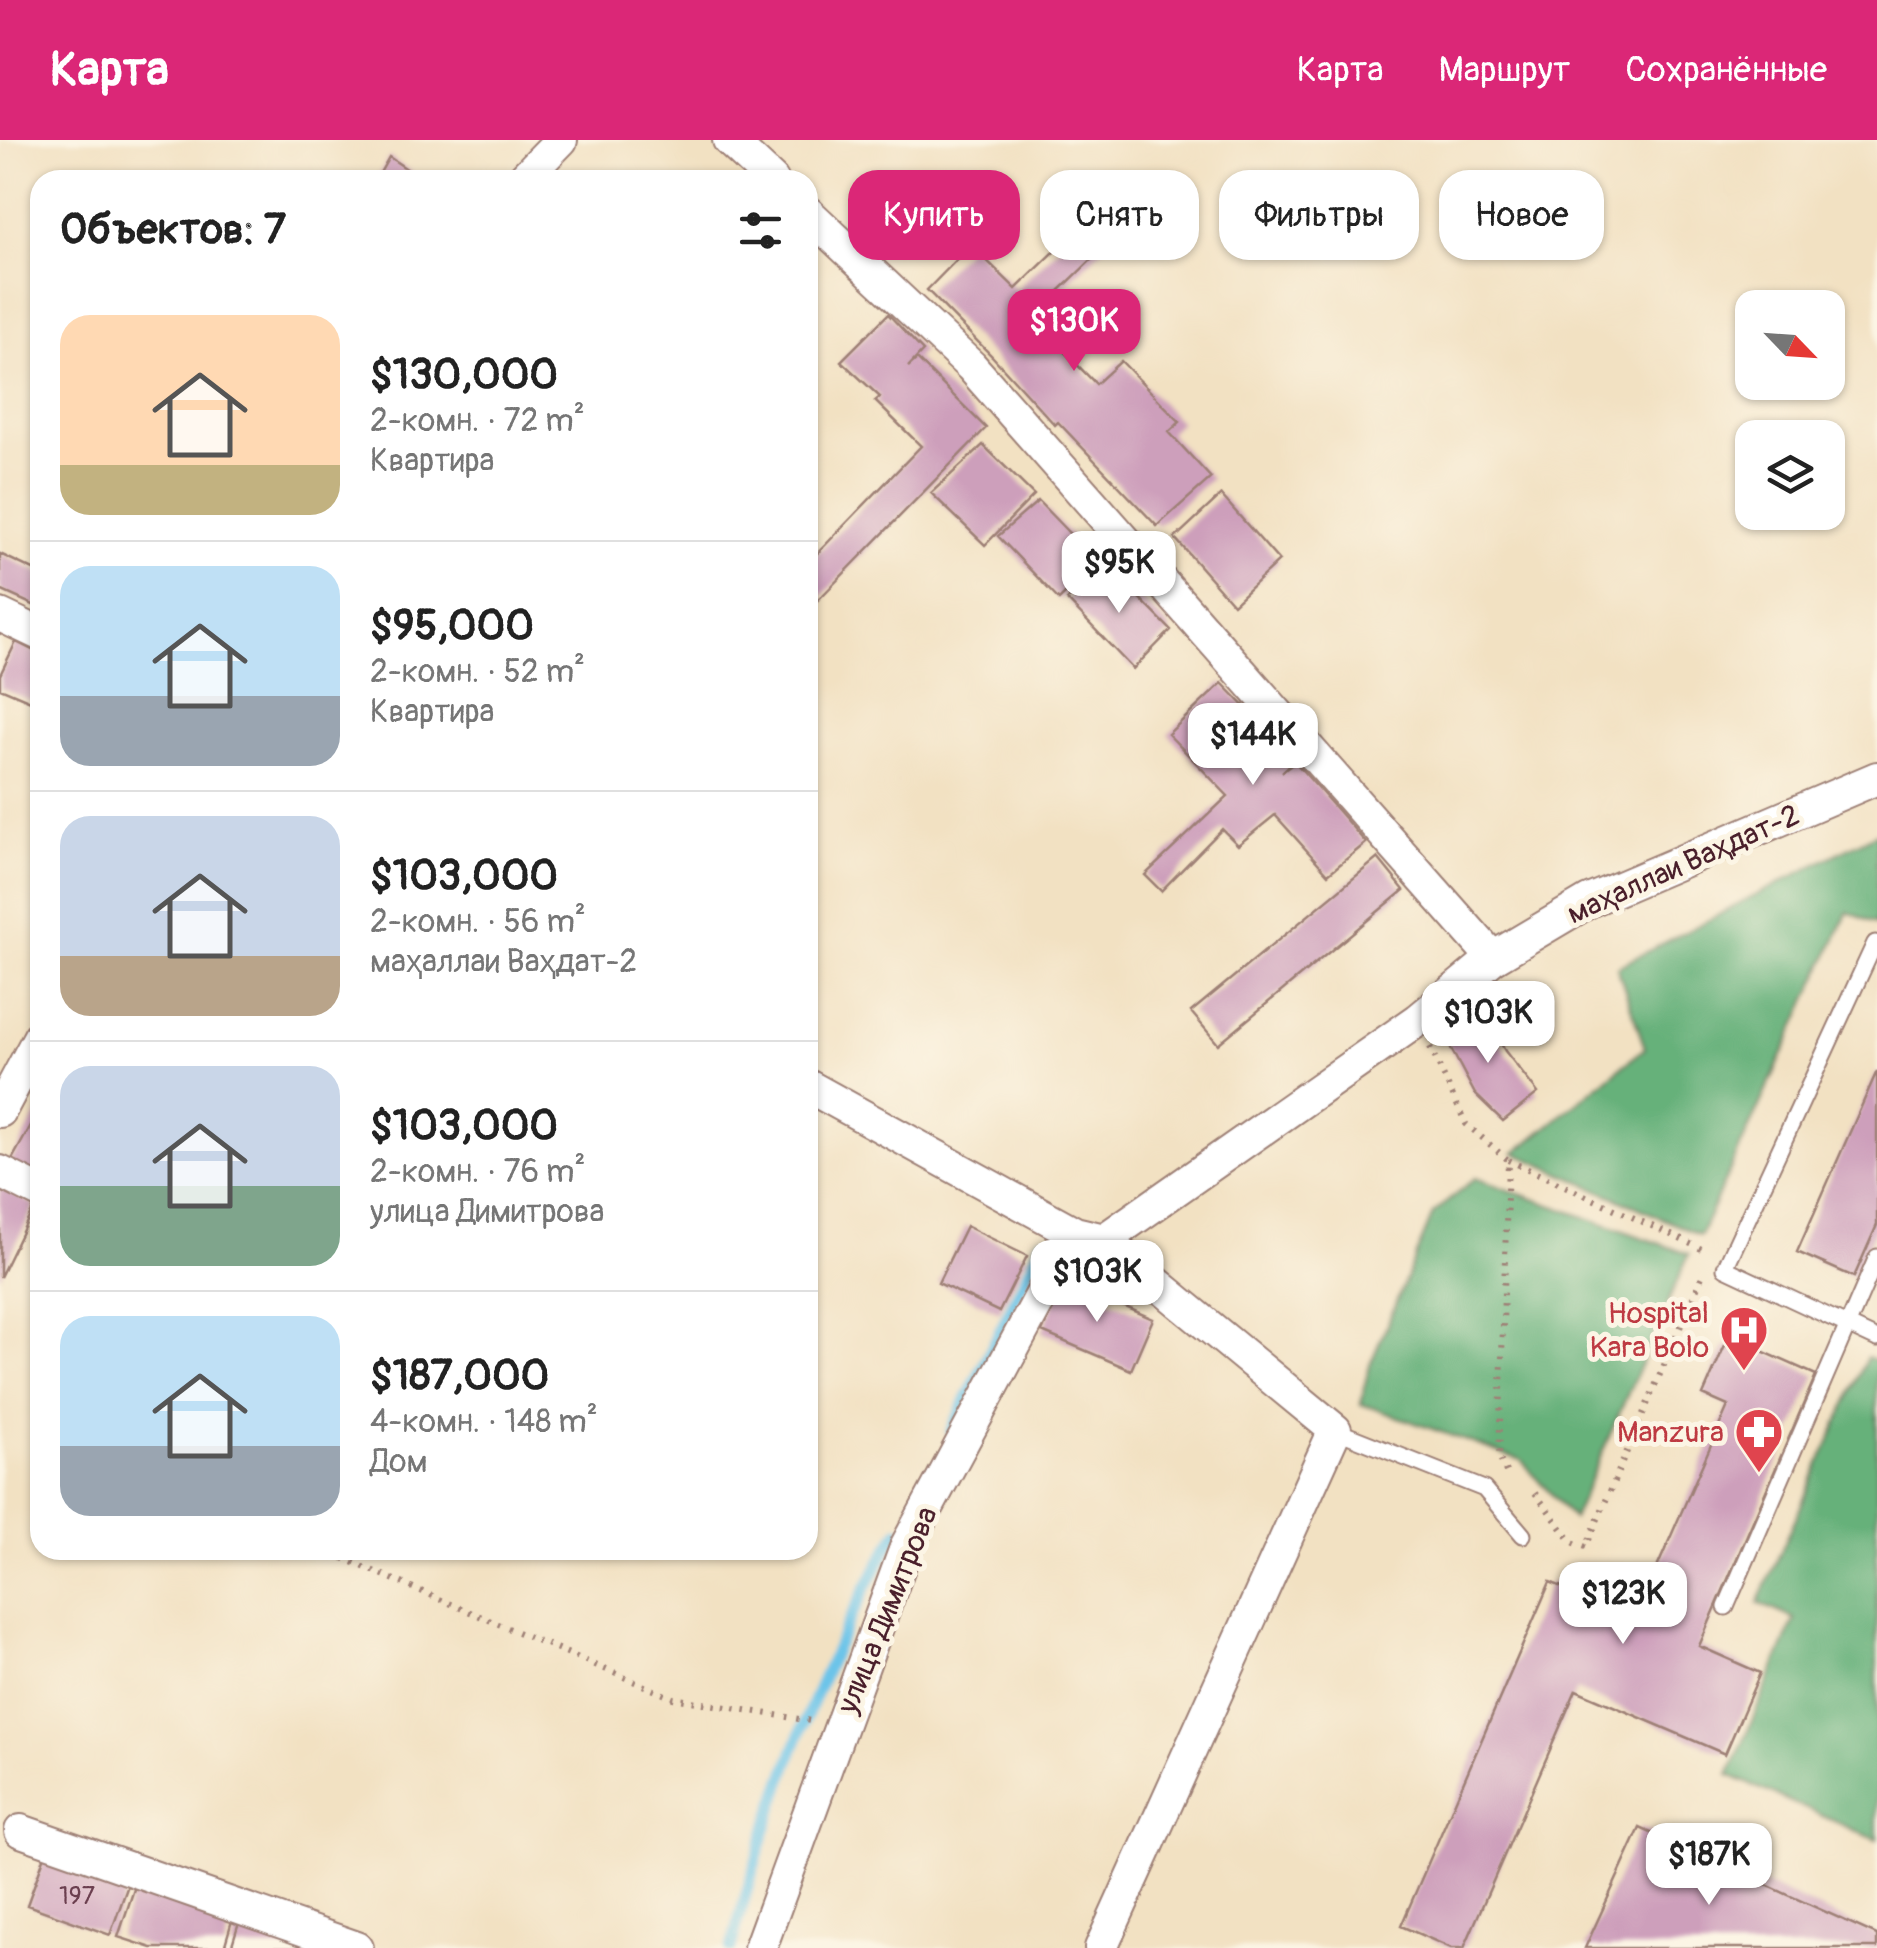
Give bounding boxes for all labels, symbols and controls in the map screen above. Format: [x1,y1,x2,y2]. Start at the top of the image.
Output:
text: Карта [50,40,169,100]
text: Карта [1297,48,1383,92]
text: Маршрут [1438,48,1570,92]
text: Сохранённые [1625,48,1827,92]
chip: Купить [848,170,1020,260]
chip: Снять [1040,170,1199,260]
chip: Фильтры [1219,170,1419,260]
chip: Новое [1439,170,1604,260]
icon: filters [733,203,788,258]
text: Объектов: 7 [60,204,286,256]
pin: $130K [1004,289,1144,374]
north arrow [1735,290,1845,400]
map controls [1735,290,1845,530]
text: $130K [1030,301,1118,341]
text: $130,000 [370,349,558,401]
icon: home [140,355,260,475]
text: 2-комн. · 72 m² [370,401,585,441]
button: layers [1735,420,1845,530]
text: Квартира [370,441,494,481]
pin: $95K [1060,531,1178,616]
text: $95K [1084,543,1154,583]
text: $95,000 [370,600,534,652]
icon: home [140,606,260,726]
text: 2-комн. · 52 m² [370,652,585,692]
text: Квартира [370,692,494,732]
pin: $144K [1183,703,1323,788]
text: $144K [1210,715,1296,755]
street label: маҳаллаи Ваҳдат-2 [1561,797,1805,932]
text: $103,000 [370,850,558,902]
icon: home [140,856,260,976]
text: 2-комн. · 56 m² [370,902,586,942]
text: маҳаллаи Ваҳдат-2 [370,942,637,982]
pin: $103K [1418,981,1558,1066]
text: $103K [1444,993,1532,1033]
text: $103,000 [370,1100,558,1152]
icon: home [140,1106,260,1226]
text: 2-комн. · 76 m² [370,1152,585,1192]
text: улица Димитрова [370,1192,604,1232]
pin: $103K [1027,1240,1167,1325]
text: $103K [1053,1252,1141,1292]
place label: Hospital Kara Bolo [1589,1295,1709,1366]
hospital icon: Hospital Kara Bolo [1718,1304,1770,1372]
text: $187,000 [370,1350,549,1402]
icon: home [140,1356,260,1476]
text: 4-комн. · 148 m² [370,1402,598,1442]
pharmacy icon: Manzura [1733,1406,1785,1474]
place label: Manzura [1617,1414,1724,1451]
text: Дом [370,1442,427,1482]
street label: улица Димитрова [829,1501,946,1720]
pin: $123K [1553,1562,1693,1647]
text: $123K [1581,1574,1665,1614]
pin: $187K [1639,1823,1779,1908]
text: $187K [1668,1835,1750,1875]
house number: 197 [59,1881,95,1912]

